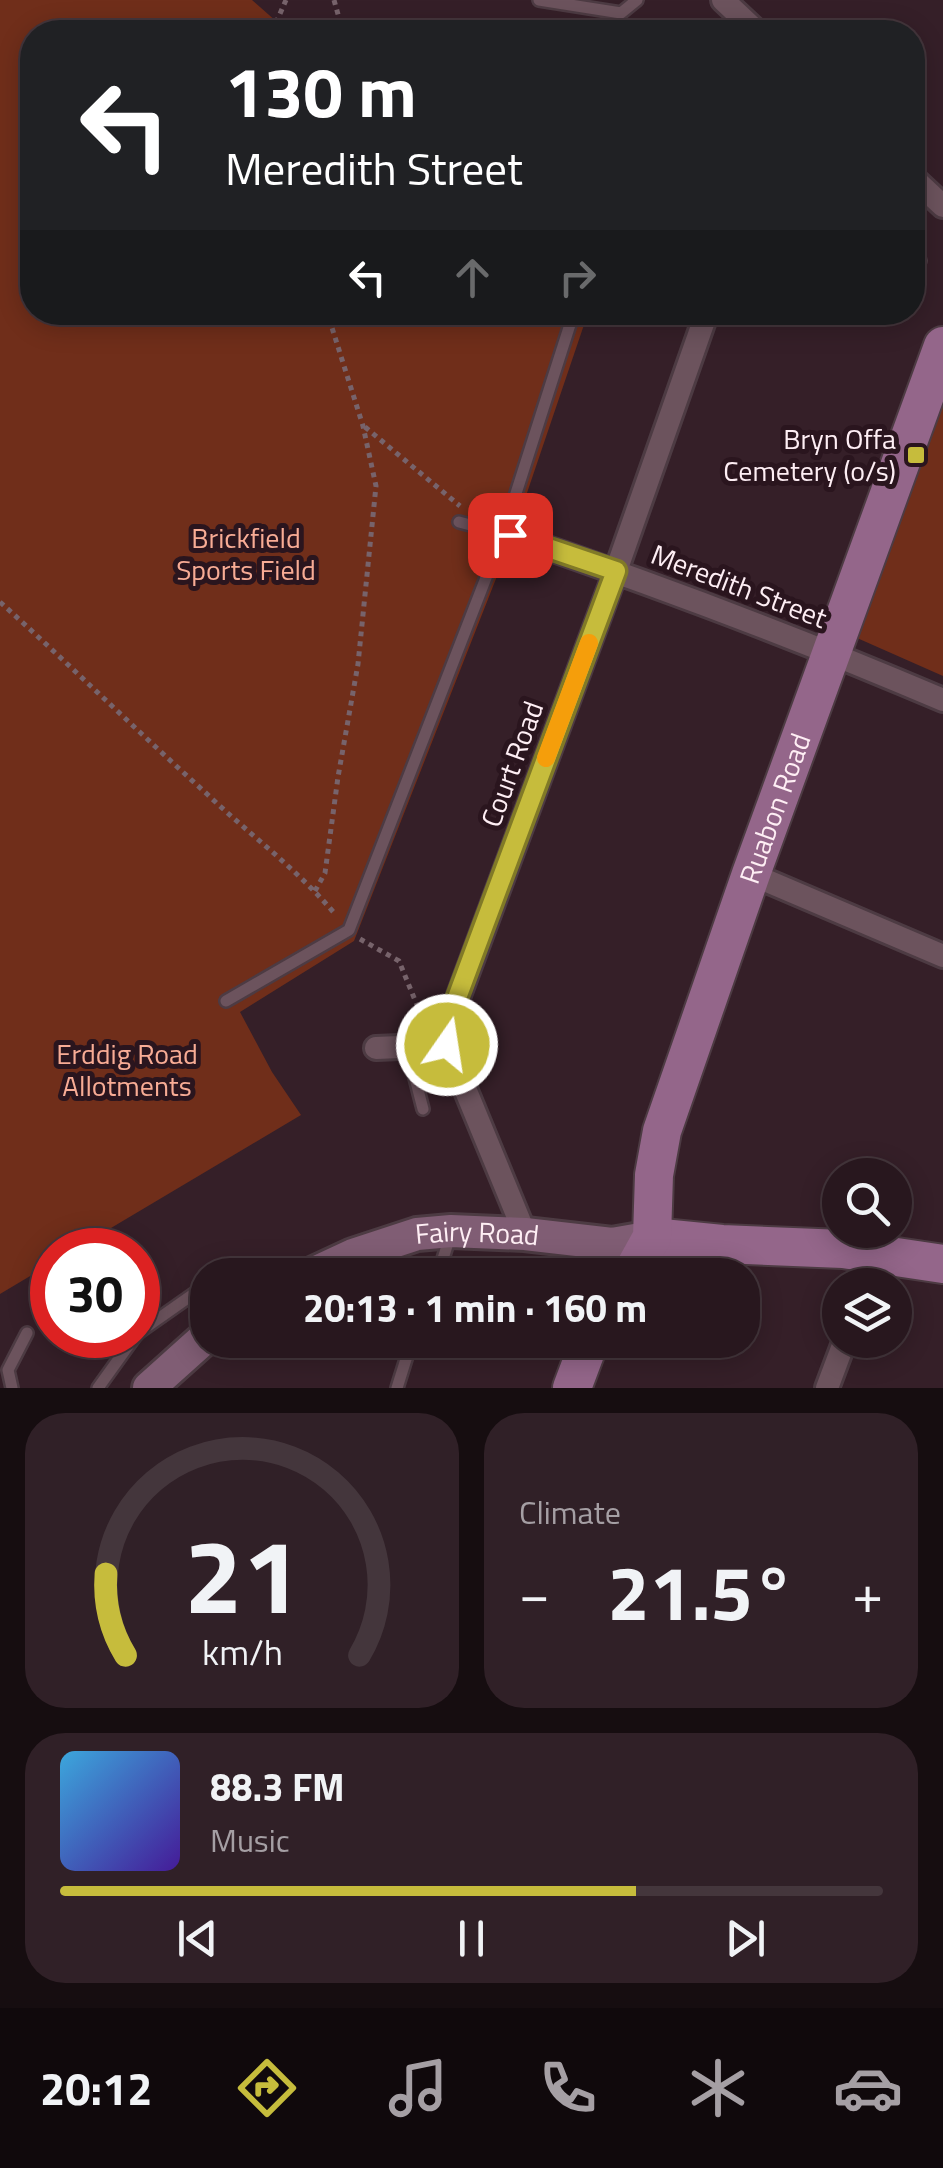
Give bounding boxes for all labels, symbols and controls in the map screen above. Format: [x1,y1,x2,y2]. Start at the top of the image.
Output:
text: 130 m [225,38,417,144]
icon: left [60,60,190,190]
text: Meredith Street [225,134,523,202]
icon: left [340,250,395,305]
icon: ahead [445,250,500,305]
icon: right [550,250,605,305]
place label: Bryn Offa Cemetery (o/s) [723,417,896,492]
marker: Bryn Offa Cemetery (o/s) [905,444,927,466]
pin [468,493,553,578]
icon: arrive [483,508,538,563]
park label: Brickfield Sports Field [176,516,316,591]
street label: Meredith Street [645,532,833,639]
street label: Court Road [469,695,554,833]
street label: Ruabon Road [727,727,822,889]
position arrow [395,993,499,1097]
park label: Erddig Road Allotments [56,1032,198,1107]
map controls [822,1158,912,1358]
button: search [822,1158,912,1248]
street label: Fairy Road [413,1209,541,1256]
speed limit sign: 30 [30,1228,160,1358]
button: layers [822,1268,912,1358]
text: 20:13 · 1 min · 160 m [303,1279,647,1337]
text: Climate [519,1488,621,1536]
text: 21 [184,1495,300,1653]
text: 21.5° [607,1535,795,1649]
text: − [519,1551,550,1634]
text: + [852,1551,883,1634]
text: km/h [202,1624,282,1679]
text: 88.3 FM [210,1758,345,1816]
text: Music [210,1816,290,1864]
icon: previous [170,1911,225,1966]
icon: pause [444,1911,499,1966]
icon: next [718,1911,773,1966]
icon: directions [232,2053,302,2123]
icon: music [383,2053,453,2123]
icon: phone [533,2053,603,2123]
icon: climate [683,2053,753,2123]
icon: car [833,2053,903,2123]
text: 20:12 [40,2054,152,2122]

